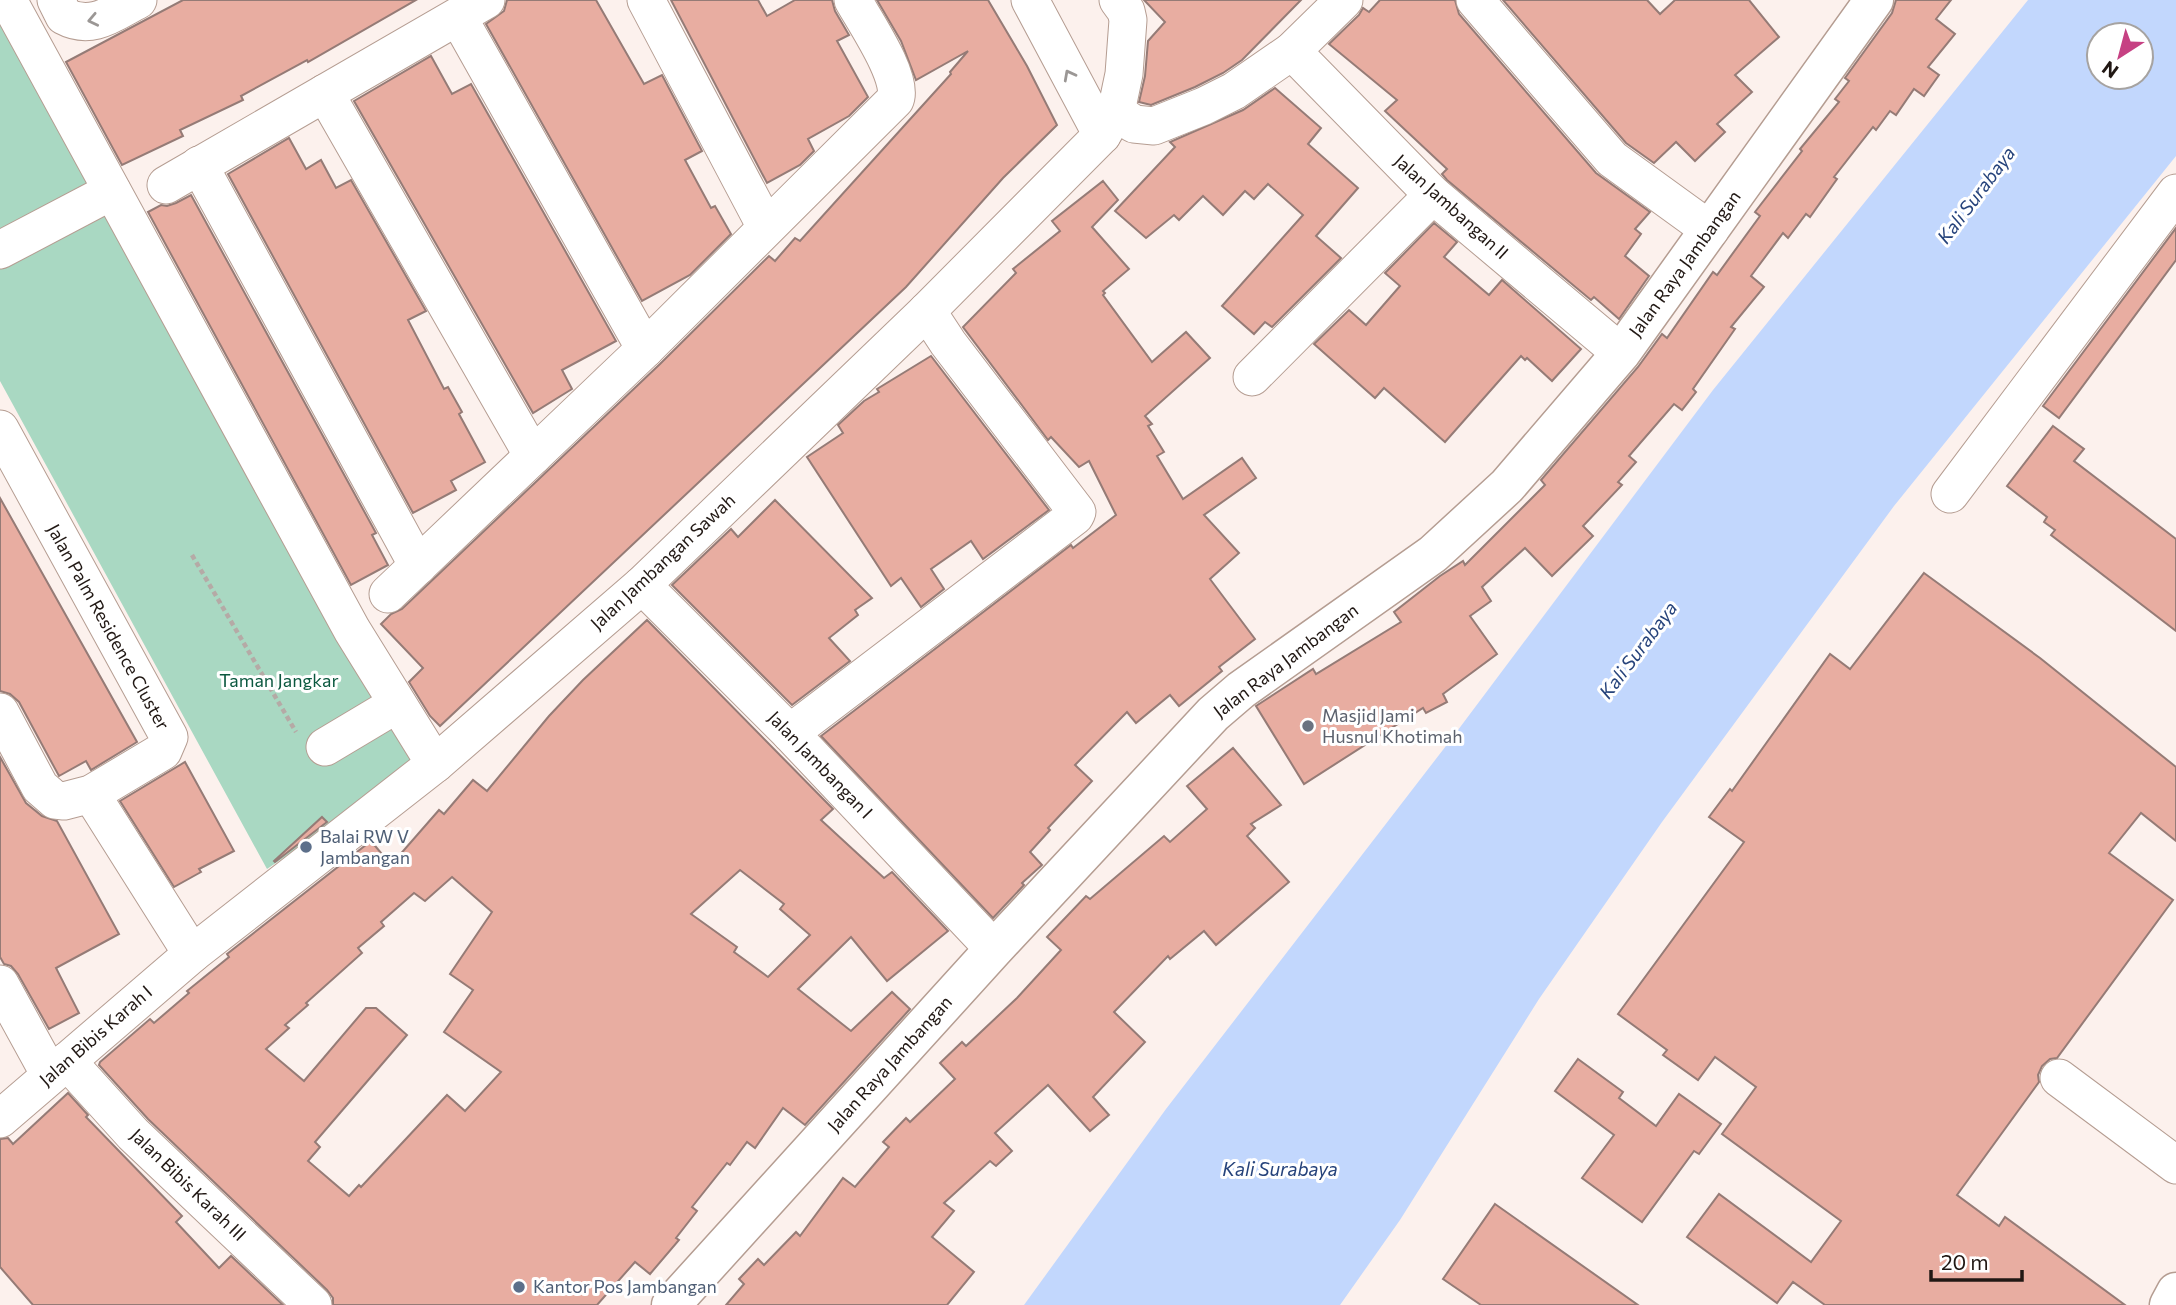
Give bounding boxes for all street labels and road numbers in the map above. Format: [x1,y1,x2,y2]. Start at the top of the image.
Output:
street label: Jalan Jambangan II [1390,149,1513,263]
street label: Jalan Raya Jambangan [1624,186,1745,341]
street label: Jalan Jambangan Sawah [585,489,739,634]
street label: Jalan Palm Residence Cluster [43,520,175,733]
street label: Jalan Raya Jambangan [1209,599,1362,722]
street label: Jalan Jambangan I [764,706,878,823]
street label: Jalan Bibis Karah I [34,980,156,1090]
street label: Jalan Raya Jambangan [822,991,956,1136]
street label: Jalan Bibis Karah III [126,1123,251,1245]

